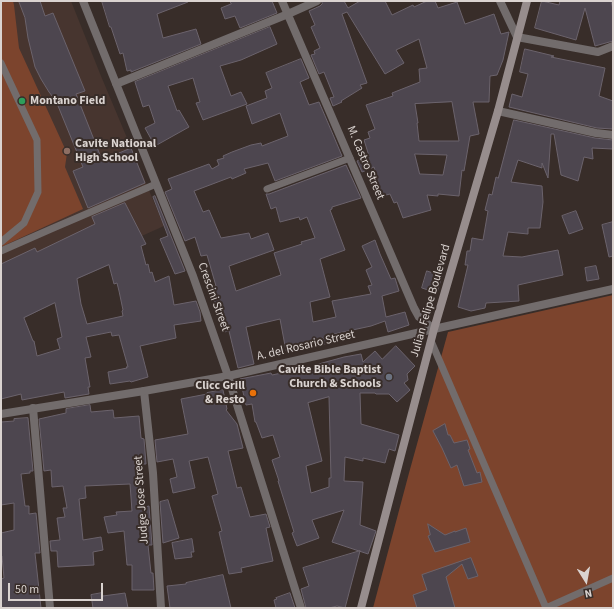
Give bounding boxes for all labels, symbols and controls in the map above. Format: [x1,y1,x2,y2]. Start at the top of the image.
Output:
place label: Montano Field [30,94,105,108]
marker: Montano Field [17,96,27,106]
street label: M. Castro Street [343,124,387,202]
place label: Cavite National High School [75,137,156,165]
marker: Cavite National High School [62,146,72,156]
street label: Julian Felipe Boulevard [408,243,454,359]
street label: Crescini Street [194,261,232,333]
street label: A. del Rosario Street [256,328,356,364]
place label: Cavite Bible Baptist Church & Schools [278,363,381,391]
marker: Cavite Bible Baptist Church & Schools [384,372,394,382]
place label: Clicc Grill & Resto [195,379,245,407]
marker: Clicc Grill & Resto [248,388,258,398]
street label: Judge Jose Street [132,455,152,545]
north arrow [566,561,606,601]
scale bar [10,575,105,601]
text: 50 m [15,581,39,598]
text: N [583,585,593,601]

